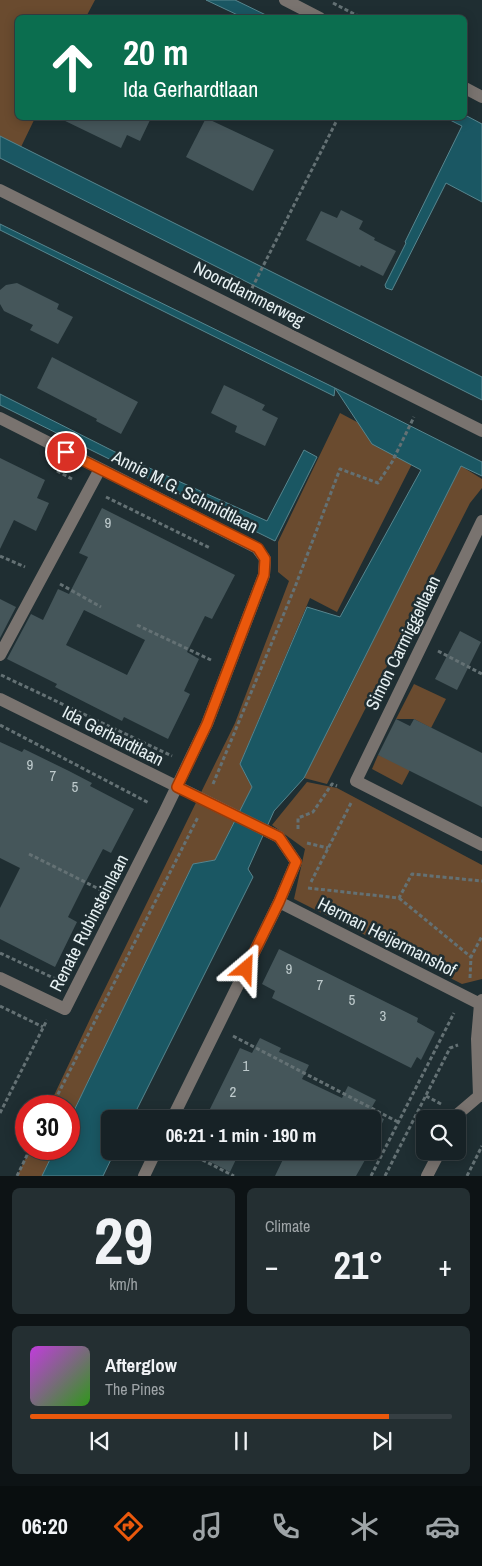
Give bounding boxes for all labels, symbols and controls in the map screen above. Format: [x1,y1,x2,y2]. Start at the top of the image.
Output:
text: 20 m [123,29,188,76]
icon: ahead [40,35,105,100]
text: Ida Gerhardtlaan [123,74,258,104]
street label: Noorddammerweg [189,255,310,333]
pin [45,431,87,473]
icon: arrive [52,438,80,466]
street label: Annie M.G. Schmidtlaan [107,443,263,539]
house number: 9 [105,512,112,533]
street label: Simon Carmiggeltlaan [359,571,446,714]
street label: Ida Gerhardtlaan [58,699,168,772]
house number: 9 [27,754,34,775]
house number: 7 [50,765,57,786]
house number: 5 [72,776,79,797]
street label: Renate Rubinsteinlaan [43,850,134,996]
street label: Herman Heijermanshof [314,891,462,983]
position arrow [219,942,271,994]
house number: 9 [286,958,293,979]
house number: 7 [317,974,324,995]
house number: 5 [349,989,356,1010]
house number: 3 [380,1005,387,1026]
house number: 1 [243,1055,250,1076]
house number: 2 [230,1081,237,1102]
speed limit sign: 30 [15,1095,80,1160]
map controls [416,1110,466,1160]
button: search [416,1110,466,1160]
text: 06:21 · 1 min · 190 m [166,1122,316,1148]
text: 29 [94,1197,153,1284]
text: Climate [265,1215,310,1237]
text: 21° [334,1240,383,1291]
text: − [265,1247,278,1285]
text: + [439,1247,452,1285]
text: km/h [109,1273,138,1295]
text: Afterglow [105,1352,177,1378]
text: The Pines [105,1378,165,1400]
icon: previous [86,1427,114,1455]
icon: pause [227,1427,255,1455]
icon: next [368,1427,396,1455]
icon: directions [111,1509,146,1544]
icon: music [190,1509,225,1544]
icon: phone [268,1509,303,1544]
icon: climate [347,1509,382,1544]
icon: car [425,1509,460,1544]
text: 06:20 [22,1511,68,1541]

